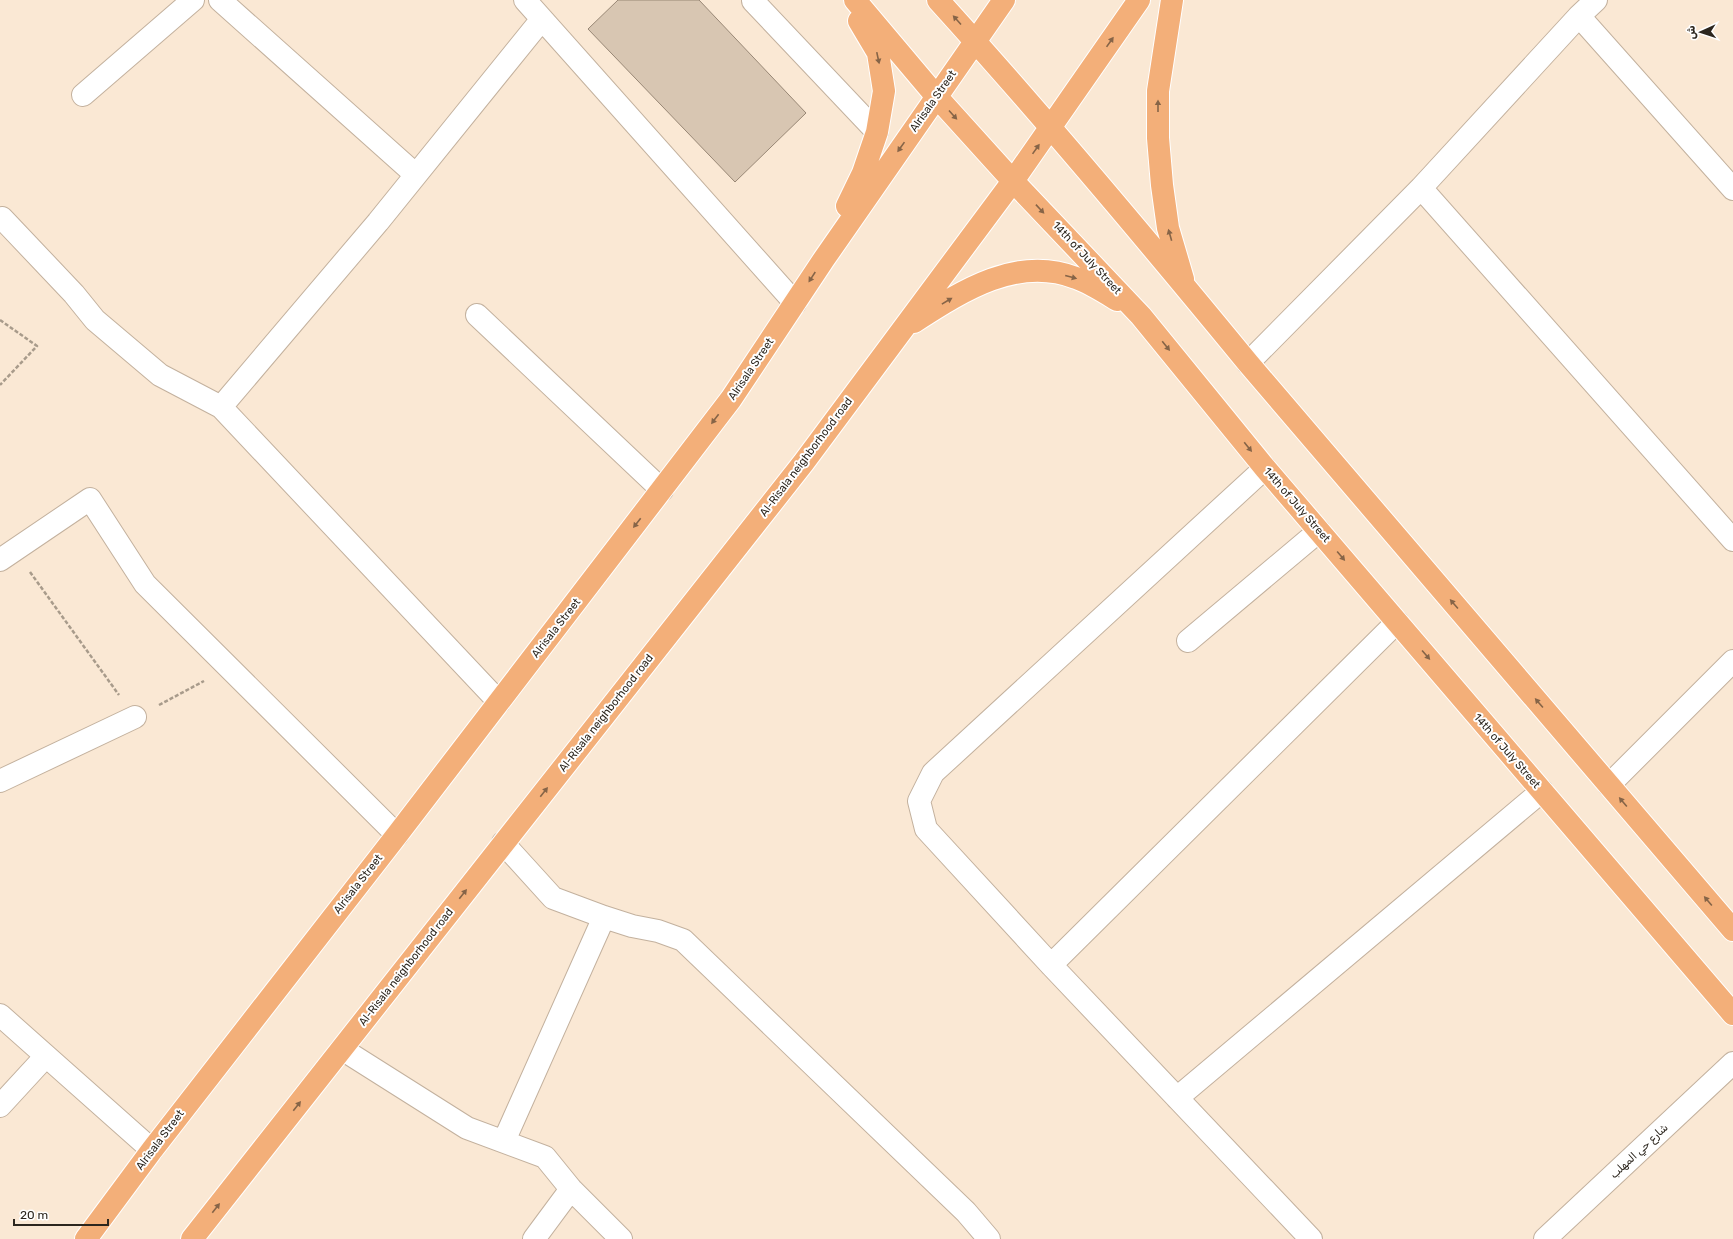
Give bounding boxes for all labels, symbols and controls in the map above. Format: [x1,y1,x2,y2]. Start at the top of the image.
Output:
north arrow [1681,12,1721,52]
one-way arrow [952,15,961,26]
text: ش [1685,25,1698,40]
one-way arrow [1106,37,1114,47]
one-way arrow [876,51,882,64]
street label: Alrisala Street [907,67,959,134]
one-way arrow [1155,99,1161,112]
one-way arrow [949,110,958,120]
one-way arrow [897,141,905,152]
one-way arrow [1032,143,1040,154]
one-way arrow [1035,204,1045,214]
street label: 14th of July Street [1050,219,1125,298]
one-way arrow [1167,229,1173,241]
one-way arrow [808,272,816,282]
one-way arrow [1064,274,1077,280]
one-way arrow [941,297,953,304]
street label: Alrisala Street [726,335,777,402]
one-way arrow [1162,341,1170,351]
street label: Al-Risala neighborhood road [757,395,855,519]
one-way arrow [711,414,720,425]
one-way arrow [1244,441,1252,452]
street label: 14th of July Street [1261,465,1333,546]
one-way arrow [632,517,641,528]
one-way arrow [1337,551,1346,562]
street label: Alrisala Street [529,595,584,660]
one-way arrow [1450,599,1459,610]
one-way arrow [1421,650,1430,661]
street label: Al-Risala neighborhood road [556,652,656,774]
one-way arrow [1534,698,1543,708]
street label: 14th of July Street [1471,711,1543,792]
one-way arrow [540,786,548,797]
one-way arrow [1619,797,1628,807]
street label: Alrisala Street [331,851,386,916]
one-way arrow [459,888,468,899]
one-way arrow [1703,895,1712,906]
street label: Al-Risala neighborhood road [356,906,456,1028]
one-way arrow [292,1101,301,1112]
street label: Alrisala Street [133,1107,187,1173]
street label: شارع حي المهلب [1607,1121,1672,1183]
scale bar [14,1201,108,1227]
one-way arrow [212,1203,221,1214]
text: 20 m [20,1208,48,1222]

